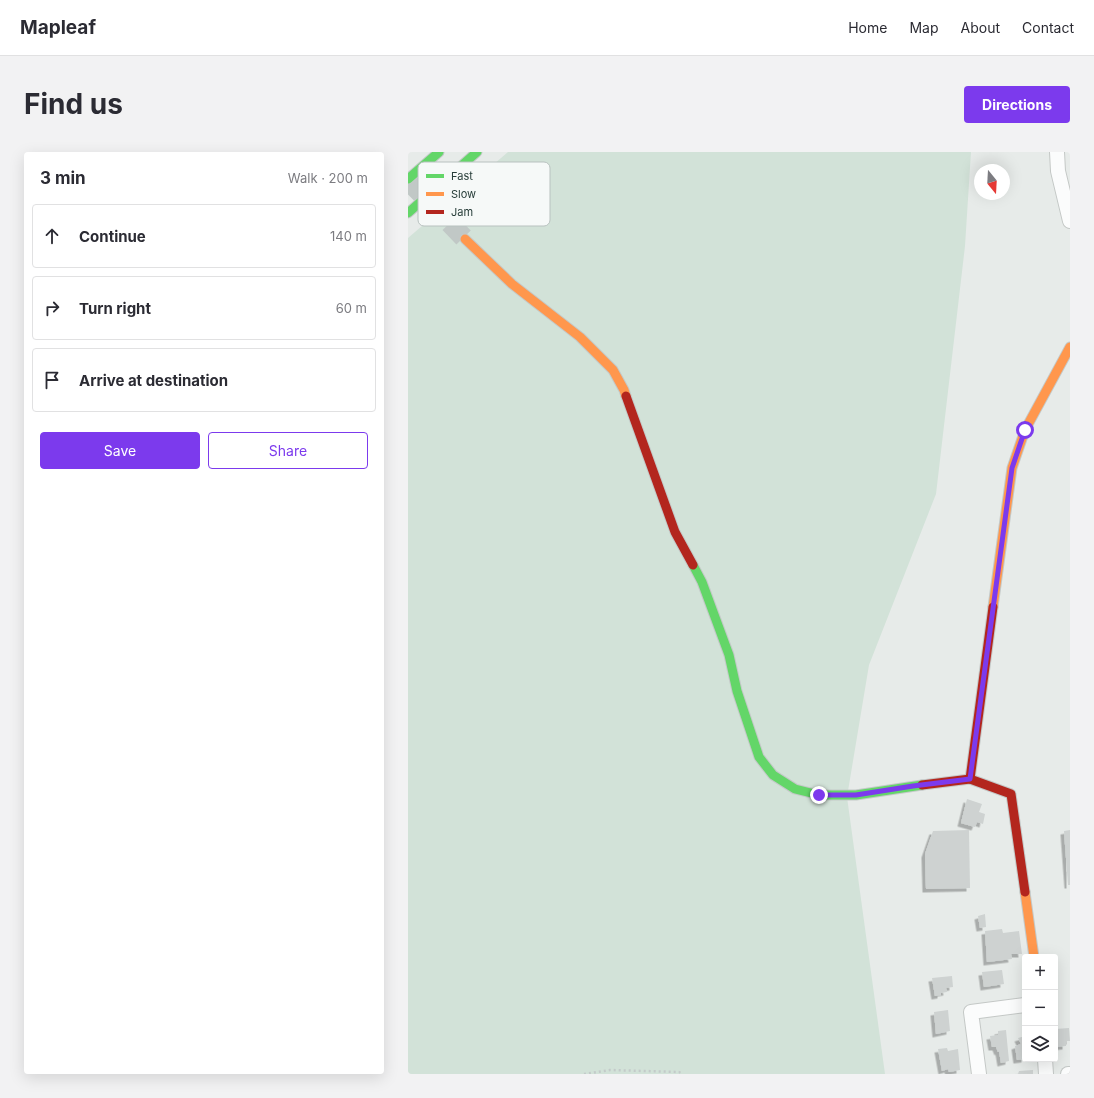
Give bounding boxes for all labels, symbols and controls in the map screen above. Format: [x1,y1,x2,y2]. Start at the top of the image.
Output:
text: Mapleaf [20,16,96,39]
text: Home [848,19,887,36]
text: Map [909,19,939,36]
text: About [961,19,1000,36]
text: Contact [1022,19,1074,36]
button: Directions [964,86,1070,123]
text: Find us [24,87,123,121]
legend [418,162,550,226]
north arrow [974,164,1010,200]
text: 3 min [40,168,86,188]
text: Fast [451,169,473,183]
text: Walk · 200 m [288,170,368,186]
text: Slow [451,187,476,201]
text: Jam [451,205,473,219]
icon: ahead [41,225,63,247]
text: Continue [79,227,146,246]
text: 140 m [330,228,367,244]
icon: right [41,297,63,319]
text: Turn right [79,299,151,318]
text: 60 m [336,300,367,316]
icon: arrive [41,369,63,391]
text: Arrive at destination [79,371,228,390]
route start [1016,421,1034,439]
button: Save [40,432,200,469]
button: Share [208,432,368,469]
route end [810,786,828,804]
map controls [1022,954,1058,1062]
button: + [1022,954,1058,990]
button: − [1022,990,1058,1026]
button: layers [1022,1026,1058,1062]

